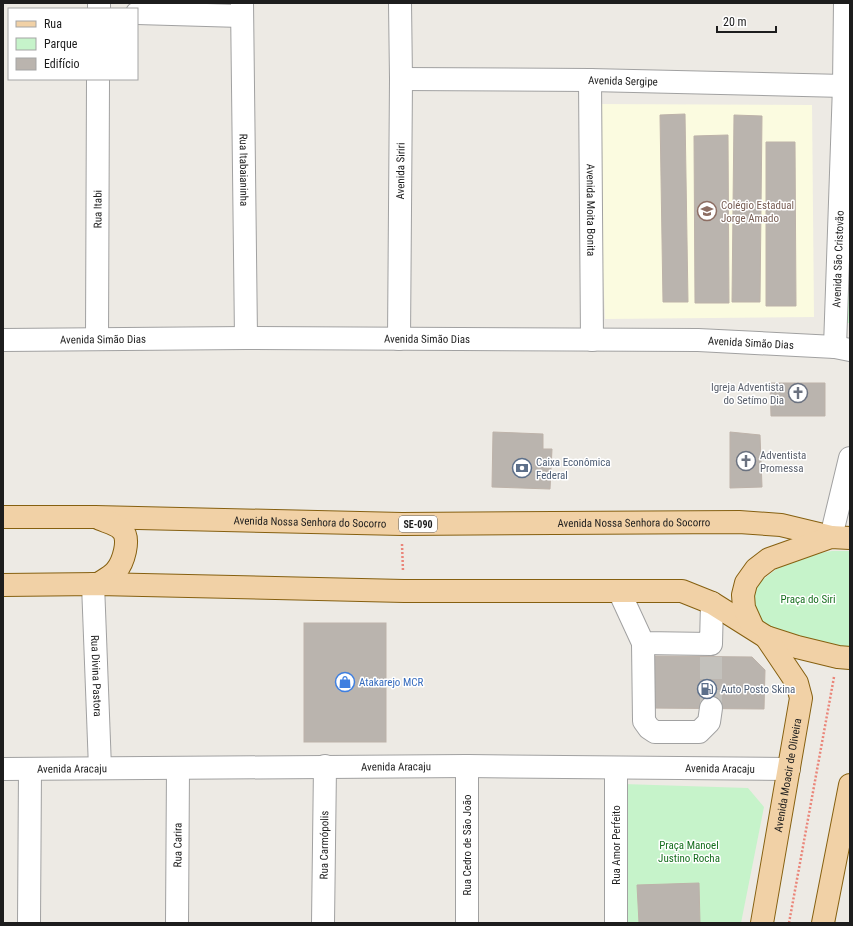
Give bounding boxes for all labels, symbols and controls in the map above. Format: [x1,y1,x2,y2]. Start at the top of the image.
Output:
legend [8,8,138,80]
scale bar [717,8,776,34]
text: 20 m [723,15,747,29]
text: Rua [44,17,62,31]
text: Parque [44,37,78,51]
text: Edifício [44,57,80,71]
street label: Avenida Sergipe [588,74,658,89]
street label: Rua Itabaianinha [237,134,250,206]
street label: Avenida Siriri [394,142,408,200]
street label: Avenida Moita Bonita [584,164,597,256]
street label: Rua Itabi [91,190,105,228]
place label: Colégio Estadual Jorge Amado [721,199,794,225]
school or university icon: Colégio Estadual Jorge Amado [696,200,718,222]
street label: Avenida São Cristovão [830,210,847,308]
street label: Avenida Simão Dias [60,333,146,347]
street label: Avenida Simão Dias [384,333,470,346]
street label: Avenida Simão Dias [708,335,794,352]
place label: Igreja Adventista do Setímo Dia [711,381,784,407]
church icon: Igreja Adventista do Setímo Dia [787,382,809,404]
place label: Adventista Promessa [760,449,806,475]
church icon: Adventista Promessa [735,450,757,472]
place label: Caixa Econômica Federal [536,456,611,482]
bank icon: Caixa Econômica Federal [511,457,533,479]
street label: Avenida Nossa Senhora do Socorro [233,514,387,531]
road number: SE-090 [399,516,437,532]
street label: Avenida Nossa Senhora do Socorro [557,516,711,530]
park label: Praça do Siri [781,593,835,606]
street label: Rua Divina Pastora [88,635,104,717]
shop icon: Atakarejo MCR [334,671,356,693]
place label: Atakarejo MCR [359,676,423,689]
fuel station icon: Auto Posto Skina [696,678,718,700]
place label: Auto Posto Skina [721,683,795,696]
street label: Avenida Moacir de Oliveira [772,717,804,833]
street label: Avenida Aracaju [361,760,431,774]
street label: Avenida Aracaju [37,762,107,776]
street label: Avenida Aracaju [685,762,755,776]
street label: Rua Cedro de São João [461,794,474,895]
street label: Rua Amor Perfeito [610,805,623,885]
street label: Rua Carmópolis [318,811,331,879]
street label: Rua Carira [171,823,185,867]
park label: Praça Manoel Justino Rocha [658,839,720,865]

